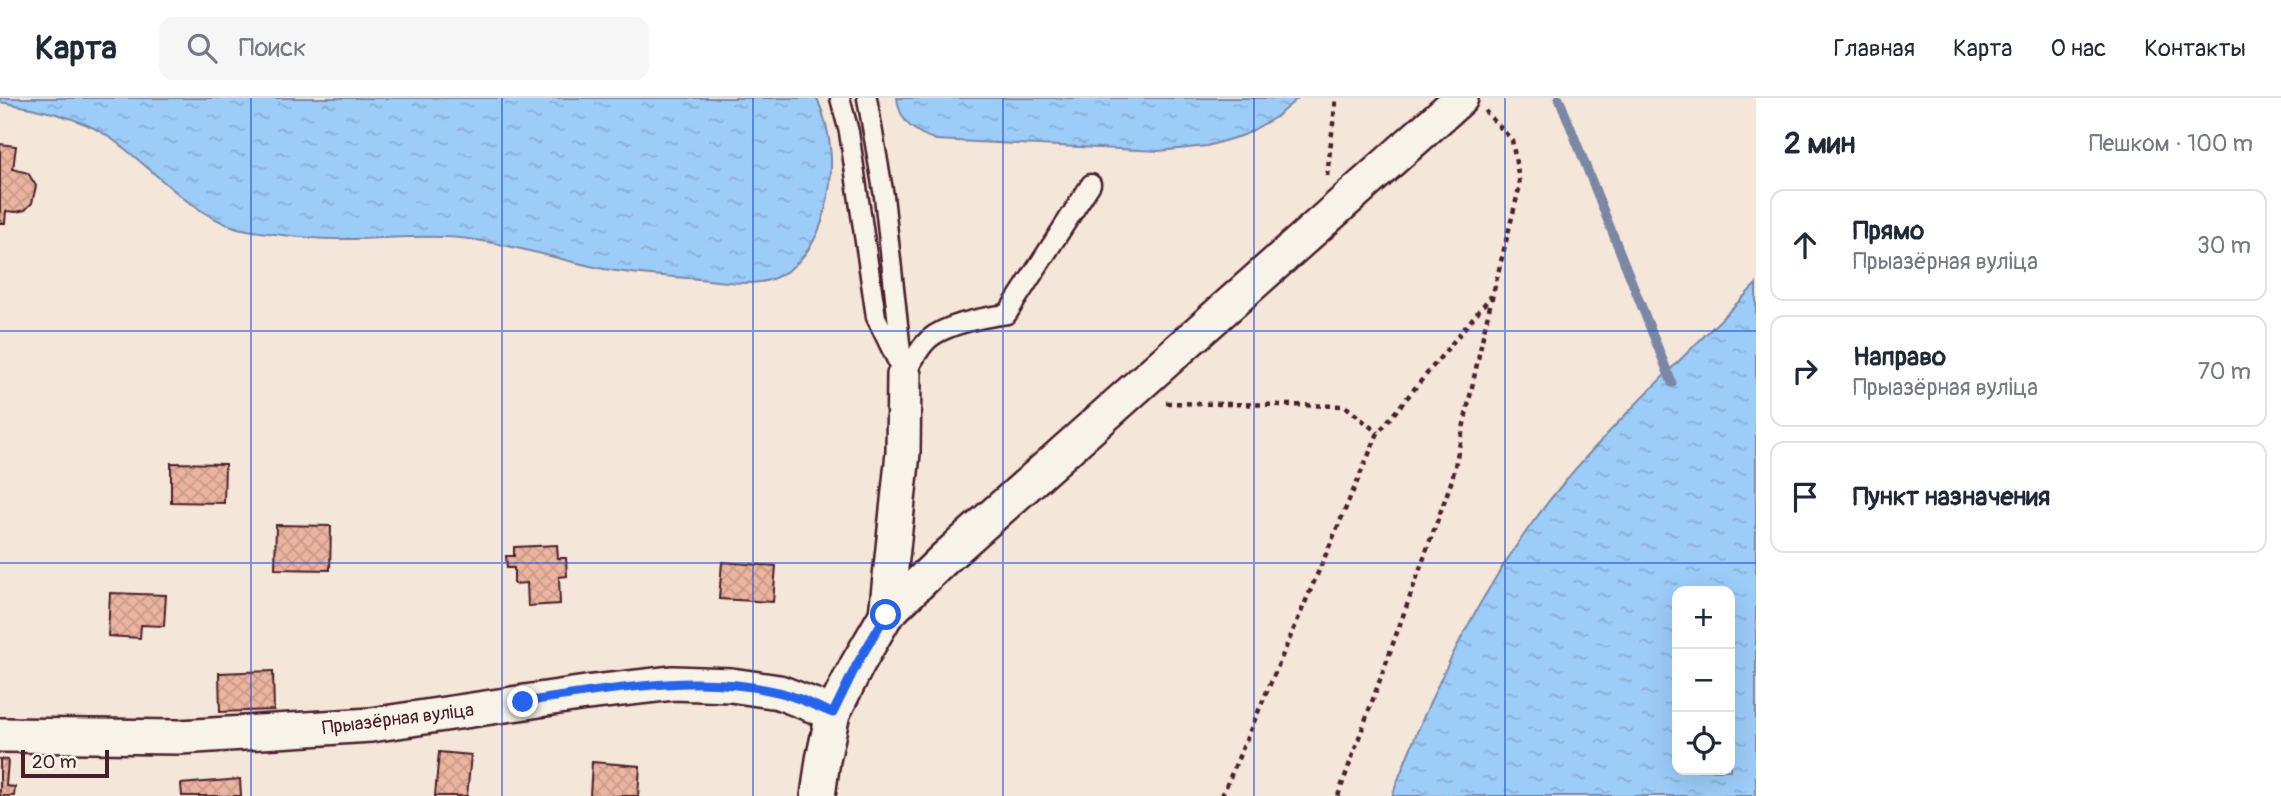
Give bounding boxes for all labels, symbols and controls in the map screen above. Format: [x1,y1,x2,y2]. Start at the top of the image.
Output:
search box [159,17,649,80]
text: Карта [35,28,117,69]
icon: search [183,29,221,67]
text: Поиск [239,32,307,64]
text: Главная [1834,34,1915,63]
text: Карта [1953,34,2013,63]
text: О нас [2051,34,2106,63]
text: Контакты [2144,34,2246,63]
text: 2 мин [1784,125,1855,162]
text: Пешком · 100 m [2089,129,2253,158]
text: Прямо [1853,215,1924,247]
icon: ahead [1786,226,1824,264]
text: 30 m [2197,231,2251,260]
text: Прыазёрная вуліца [1853,247,2038,276]
text: Направо [1853,341,1946,373]
icon: right [1786,352,1824,390]
text: 70 m [2198,357,2251,386]
text: Прыазёрная вуліца [1853,373,2038,402]
icon: arrive [1786,478,1824,516]
text: Пункт назначения [1853,481,2050,513]
map controls [1672,586,1735,775]
button: + [1672,586,1735,649]
route start [870,599,901,630]
button: − [1672,649,1735,712]
route end [507,686,538,717]
street label: Прыазёрная вуліца [321,698,475,740]
button: locate [1672,712,1735,775]
scale bar [21,747,108,779]
text: 20 m [32,750,77,774]

